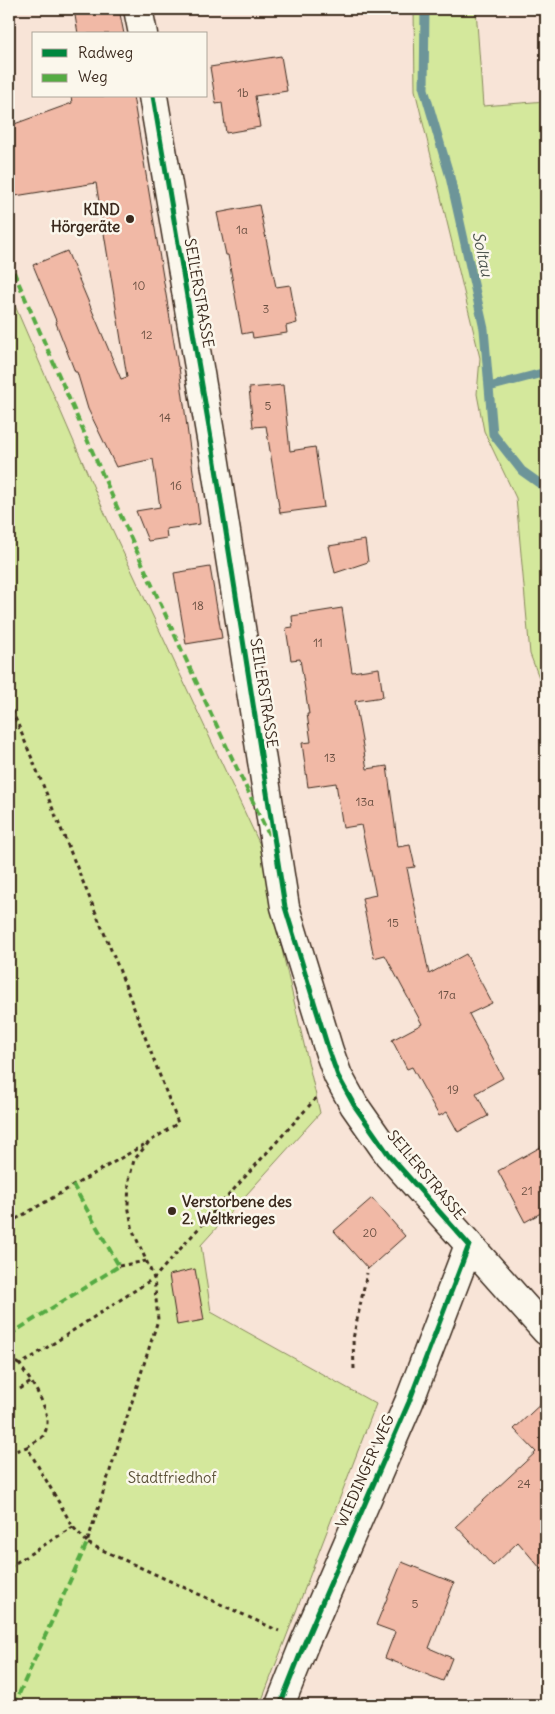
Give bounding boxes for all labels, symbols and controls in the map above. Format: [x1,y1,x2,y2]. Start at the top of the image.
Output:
legend [32,32,208,98]
text: Radweg [78,43,133,62]
text: Weg [78,67,108,86]
house number: 1b [237,85,249,100]
place label: KIND Hörgeräte [51,200,120,237]
marker: KIND Hörgeräte [124,213,136,225]
house number: 1a [236,222,248,237]
water label: Soltau [469,230,498,280]
street label: SEILERSTRASSE [180,237,219,349]
house number: 10 [133,278,145,293]
house number: 3 [263,301,270,316]
house number: 12 [141,327,153,342]
house number: 5 [265,398,272,413]
house number: 14 [159,410,171,425]
house number: 16 [170,478,182,493]
house number: 18 [192,598,204,613]
house number: 11 [313,635,323,650]
street label: SEILERSTRASSE [246,637,283,749]
house number: 13 [324,750,336,765]
house number: 13a [356,794,374,809]
house number: 15 [387,915,399,930]
house number: 17a [438,987,456,1002]
house number: 19 [447,1082,459,1097]
street label: SEILERSTRASSE [383,1126,469,1223]
house number: 21 [521,1183,533,1198]
place label: Verstorbene des 2. Weltkrieges [182,1192,292,1229]
marker: Verstorbene des 2. Weltkrieges [166,1205,178,1217]
house number: 20 [363,1225,377,1240]
street label: WIEDINGER WEG [331,1411,398,1530]
park label: Stadtfriedhof [128,1468,217,1487]
house number: 24 [517,1476,531,1491]
house number: 5 [412,1596,419,1611]

